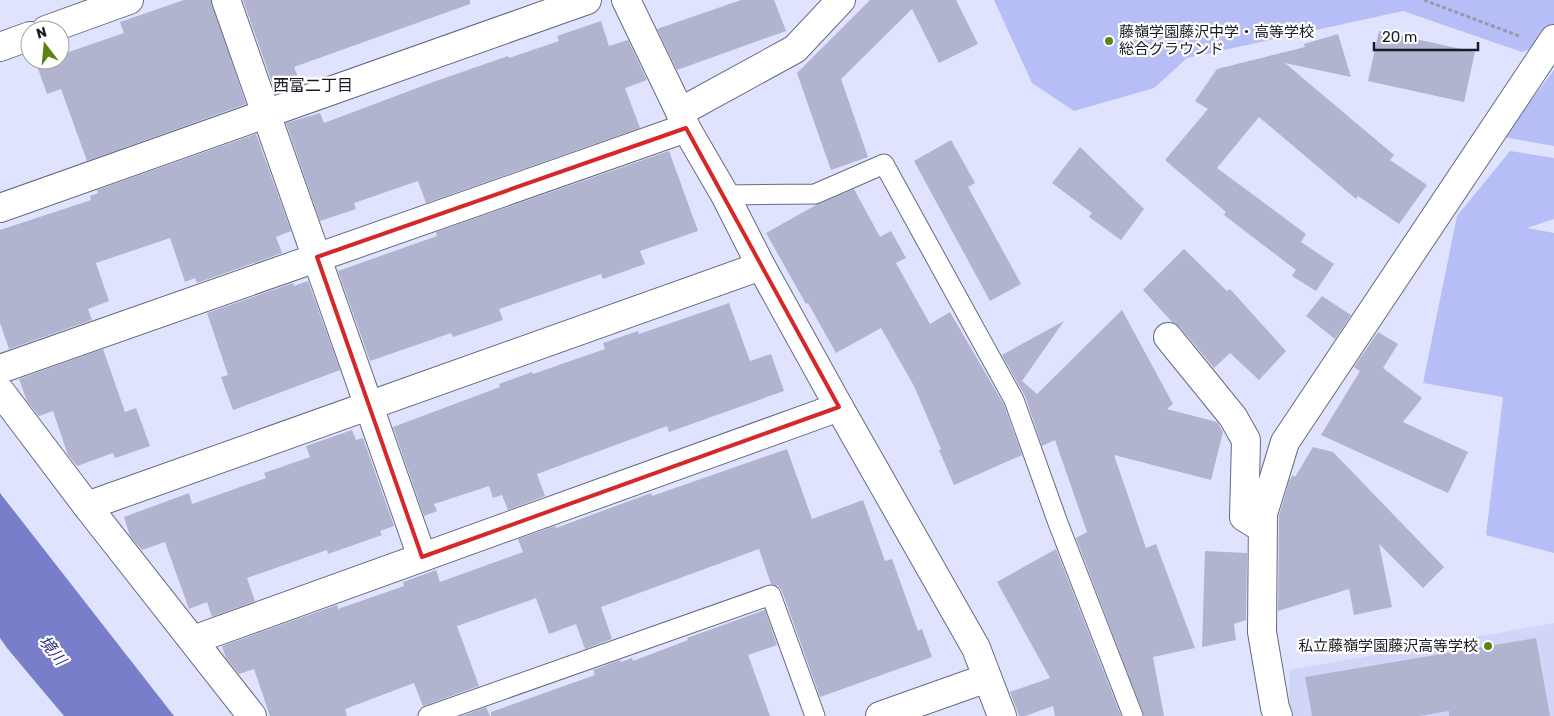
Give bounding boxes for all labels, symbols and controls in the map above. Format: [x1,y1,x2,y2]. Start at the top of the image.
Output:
north arrow [20,20,70,70]
scale bar [1374,20,1478,52]
text: N [34,23,49,43]
place label: 藤嶺学園藤沢中学・高等学校 総合グラウンド [1119,23,1314,58]
text: 20 m [1382,28,1417,46]
marker: 藤嶺学園藤沢中学・高等学校 総合グラウンド [1103,35,1115,47]
district label: 西富二丁目 [273,76,353,95]
water label: 境川 [35,632,71,670]
place label: 私立藤嶺学園藤沢高等学校 [1298,637,1478,655]
marker: 私立藤嶺学園藤沢高等学校 [1482,640,1494,652]

